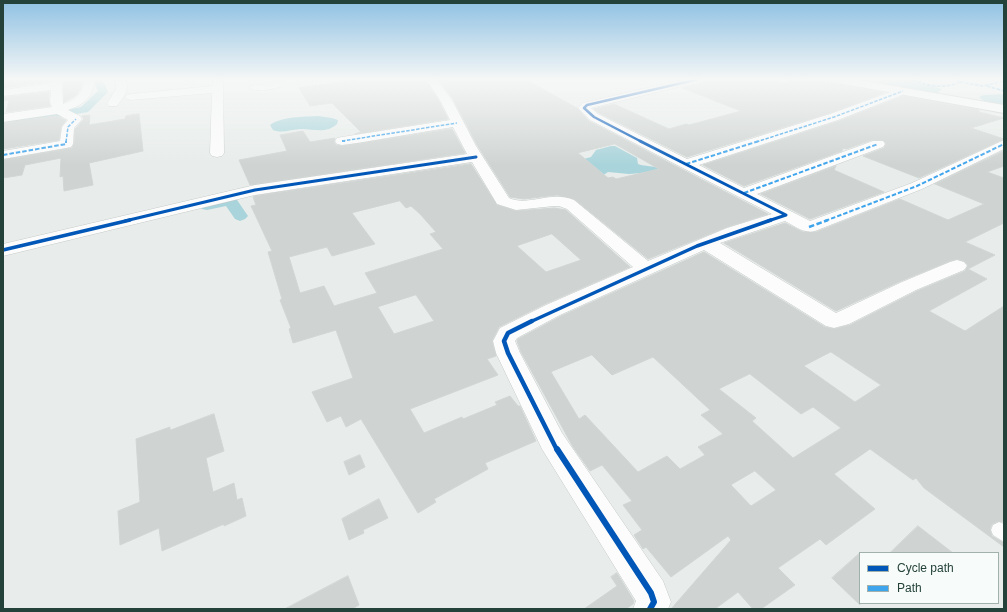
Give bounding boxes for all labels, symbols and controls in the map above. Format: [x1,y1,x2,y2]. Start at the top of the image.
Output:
legend [859,552,999,604]
text: Cycle path [897,561,954,575]
text: Path [897,581,922,595]

